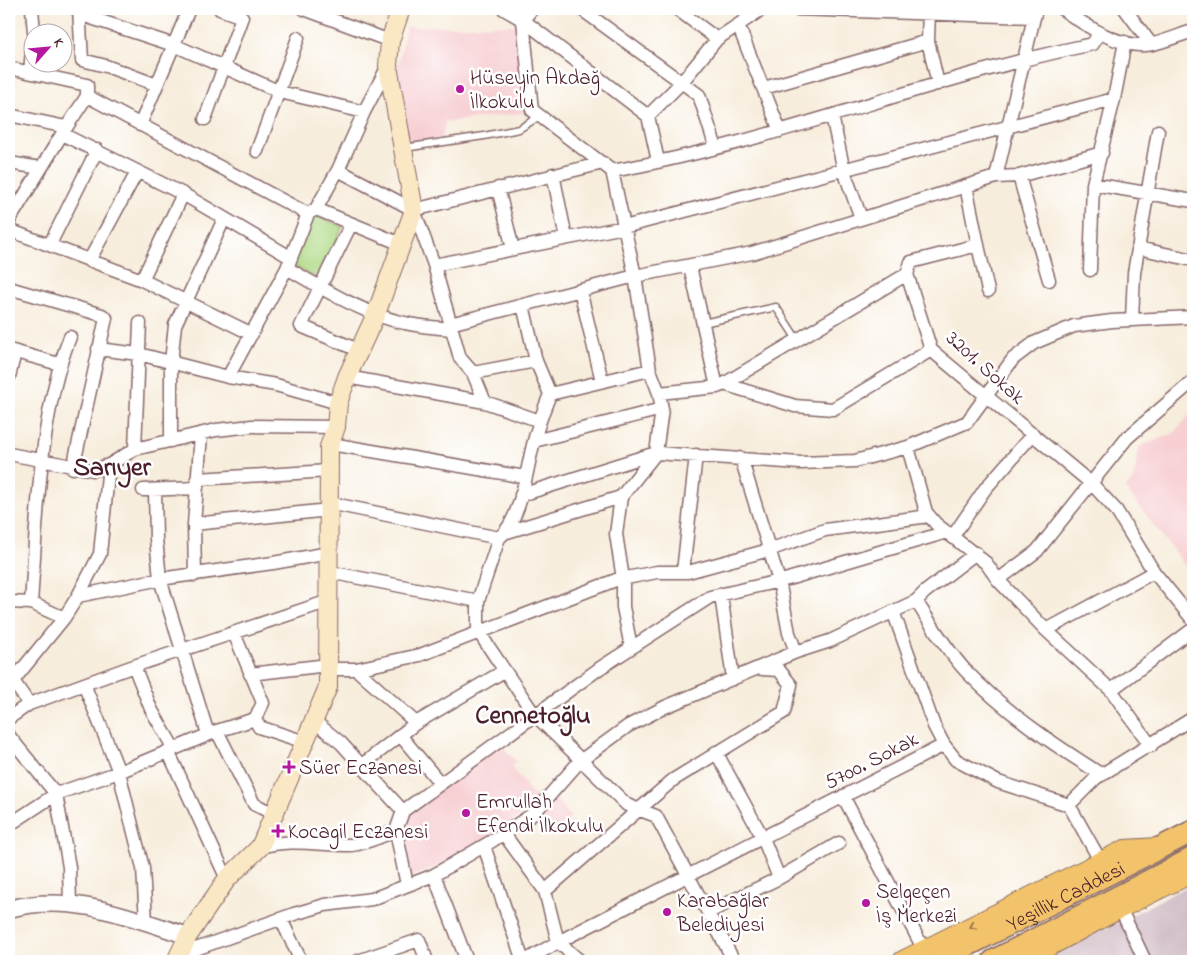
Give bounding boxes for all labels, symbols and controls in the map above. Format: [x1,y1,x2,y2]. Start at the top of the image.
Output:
north arrow [22,22,72,72]
text: K [47,35,70,52]
place label: Hüseyin Akdağ İlkokulu [470,64,600,118]
marker: Hüseyin Akdağ İlkokulu [454,83,466,95]
street label: 3201. Sokak [938,325,1032,413]
district label: Sarıyer [73,450,152,488]
district label: Cennetoğlu [475,698,591,737]
street label: 5700. Sokak [820,725,925,798]
place label: Süer Eczanesi [299,754,422,784]
marker: Süer Eczanesi [283,761,295,773]
place label: Emrullah Efendi İlkokulu [476,788,604,842]
marker: Emrullah Efendi İlkokulu [460,807,472,819]
place label: Kocagil Eczanesi [288,818,428,850]
marker: Kocagil Eczanesi [272,825,284,837]
street label: Yeşillik Caddesi [1002,855,1131,940]
place label: Selgeçen İş Merkezi [876,878,957,932]
place label: Karabağlar Belediyesi [676,887,769,943]
marker: Selgeçen İş Merkezi [860,897,872,909]
marker: Karabağlar Belediyesi [661,906,673,918]
one-way arrow [969,920,978,930]

